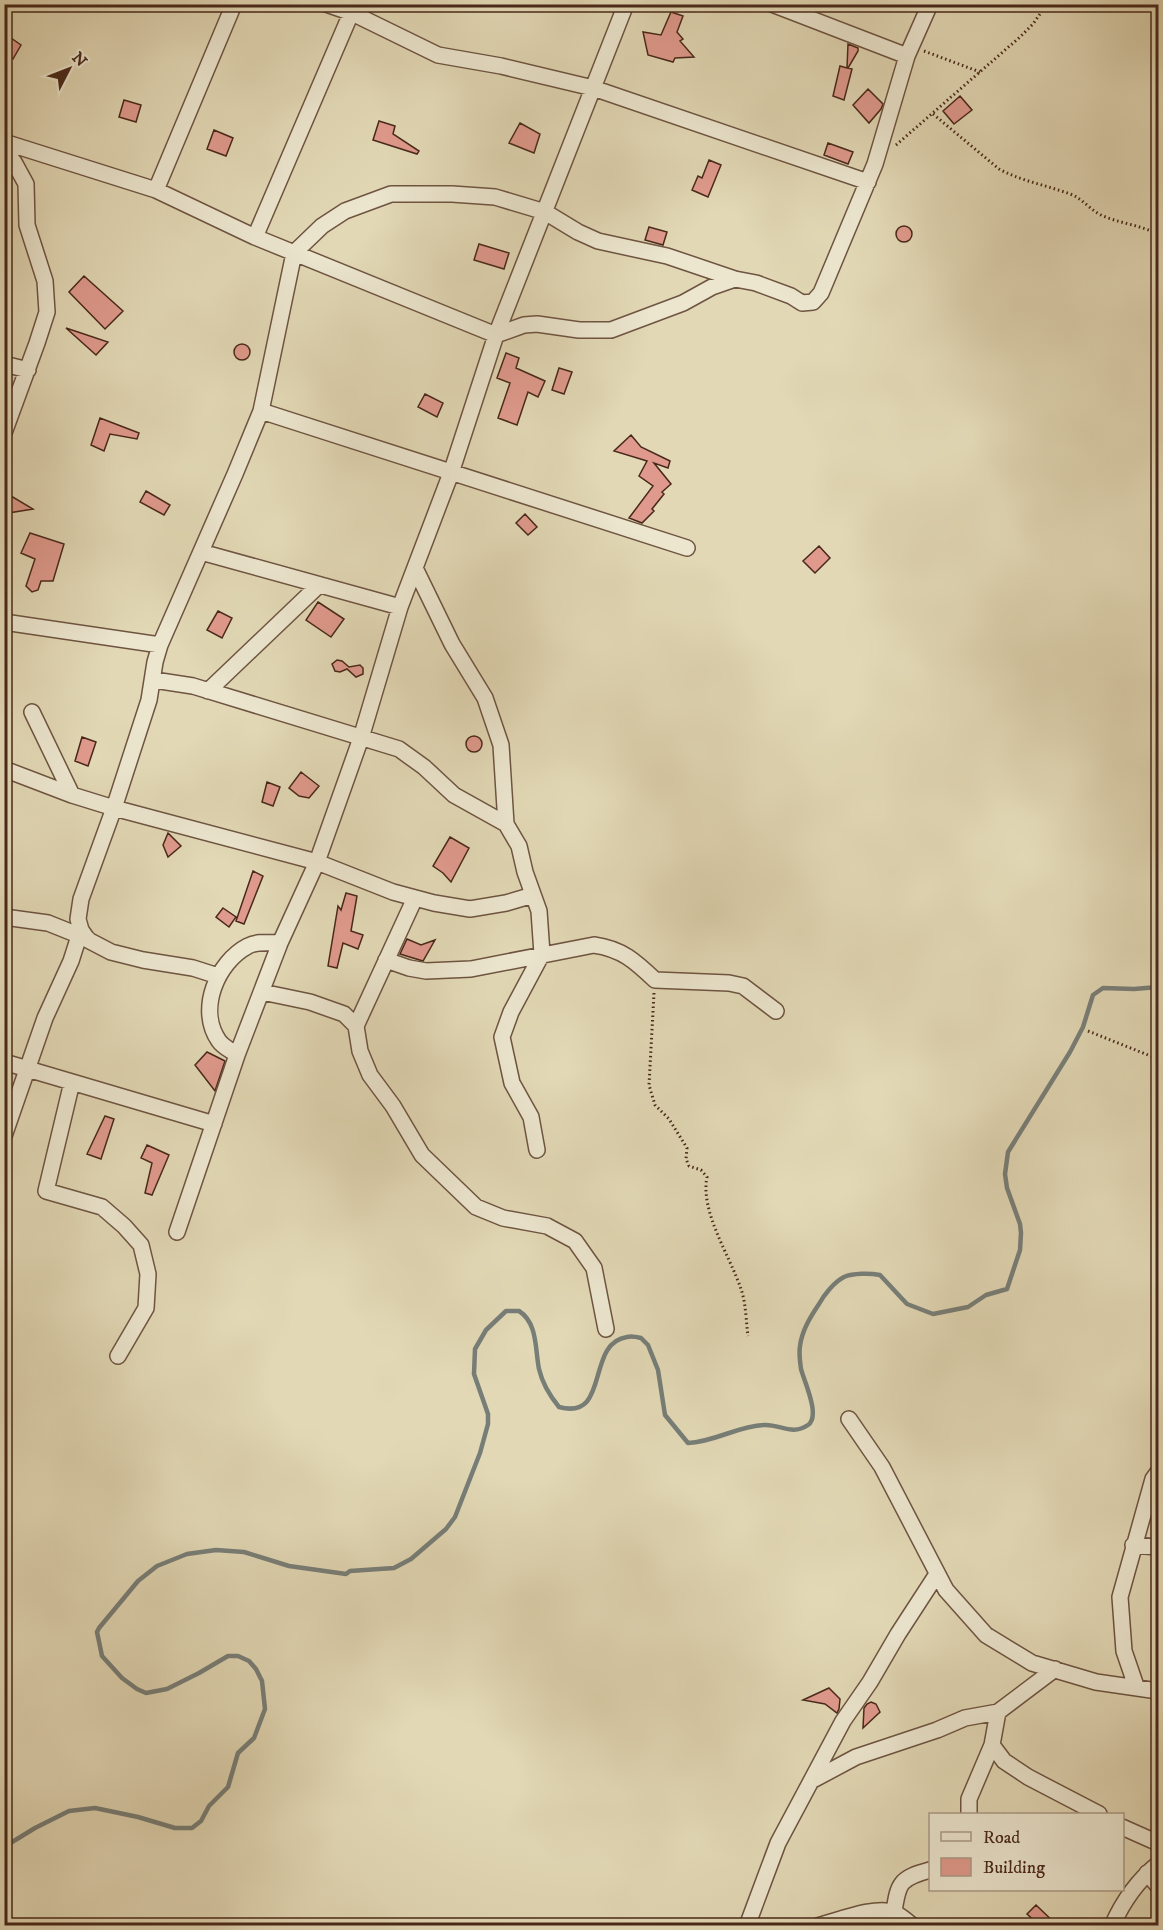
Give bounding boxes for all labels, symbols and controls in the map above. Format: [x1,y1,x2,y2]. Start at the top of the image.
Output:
north arrow [39,39,99,99]
text: N [68,48,91,71]
legend [929,1813,1124,1891]
text: Road [983,1827,1020,1849]
text: Building [983,1857,1045,1879]

